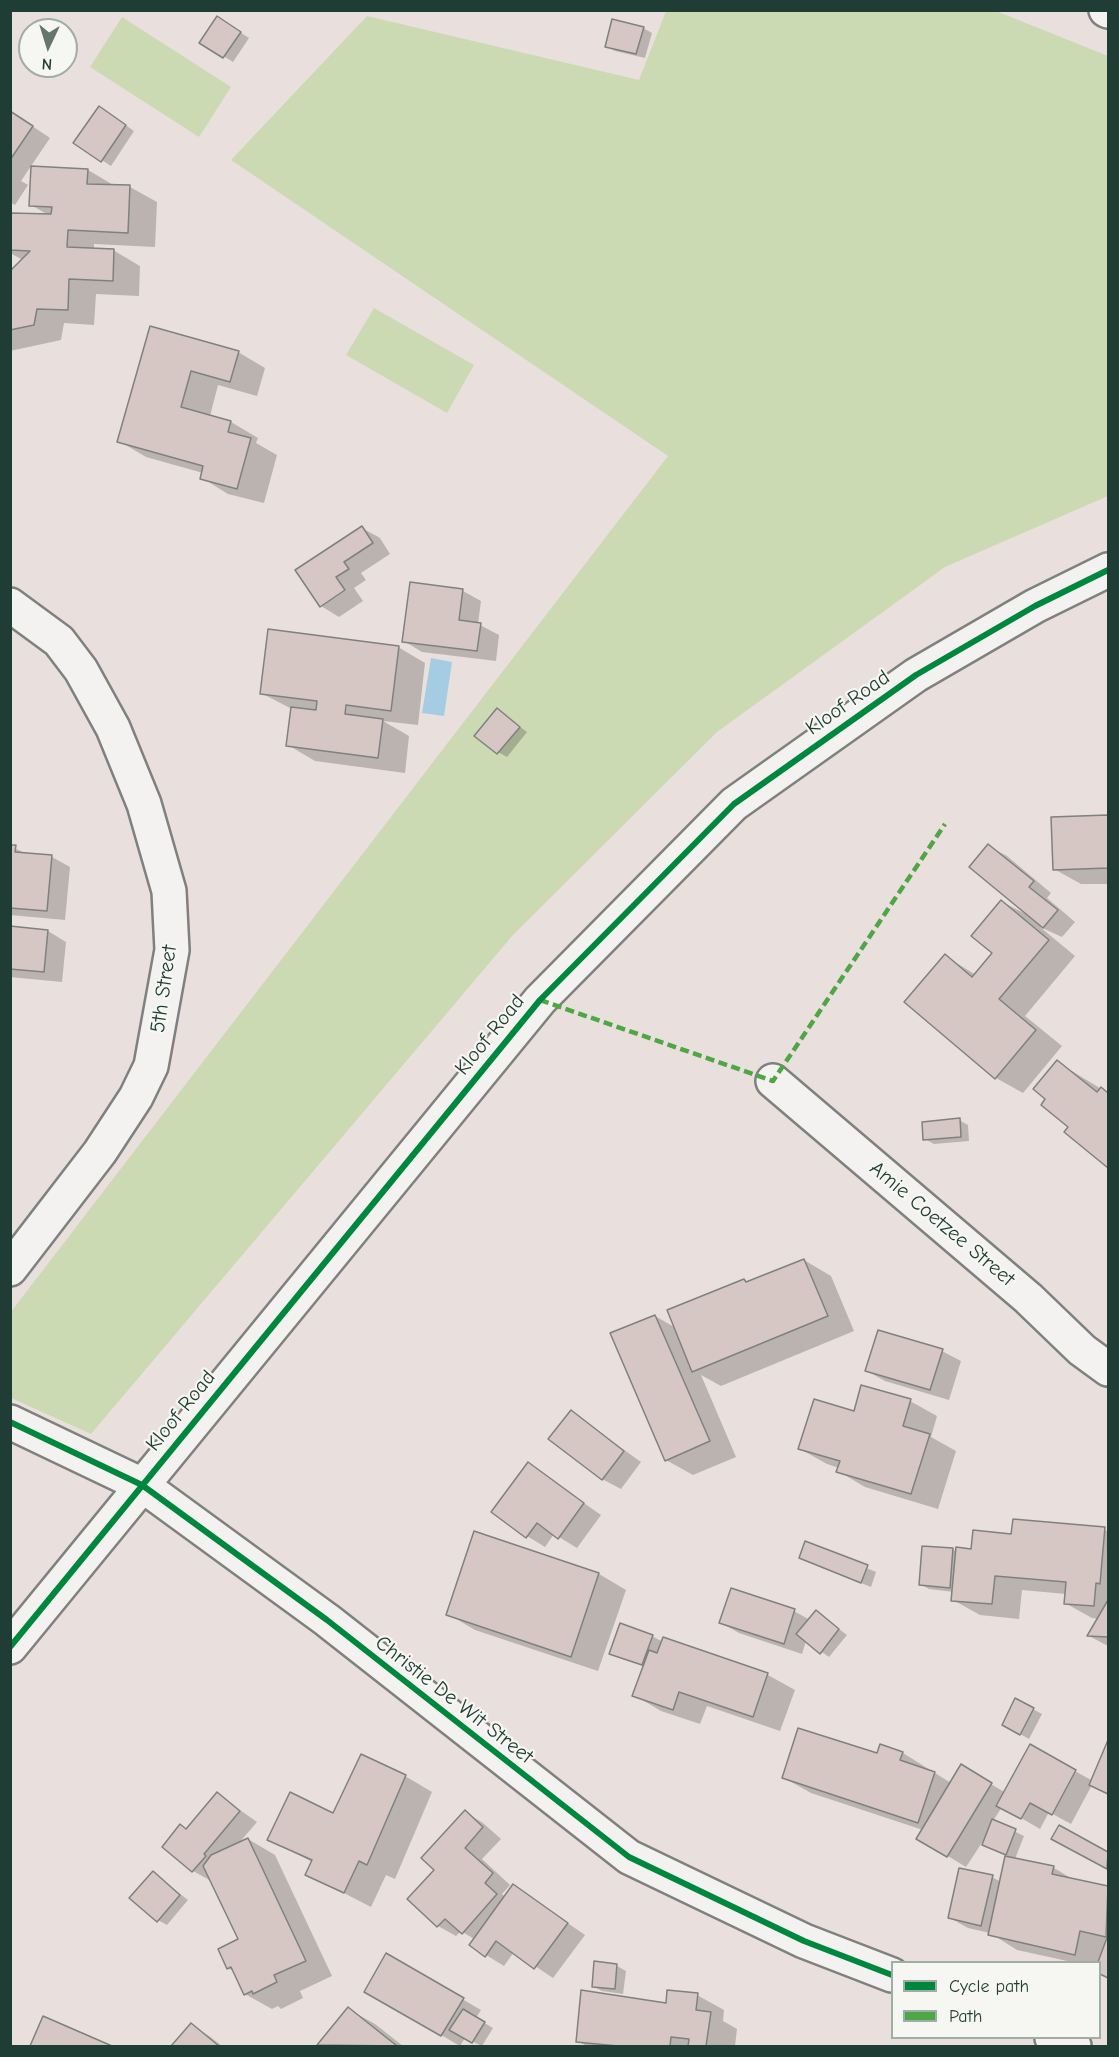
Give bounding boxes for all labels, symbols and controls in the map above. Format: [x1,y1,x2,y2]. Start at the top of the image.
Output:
north arrow [18,18,78,78]
text: N [41,55,53,73]
street label: Kloof Road [801,665,895,741]
street label: 5th Street [145,944,183,1034]
street label: Kloof Road [450,989,530,1081]
street label: Amie Coetzee Street [864,1156,1020,1292]
street label: Kloof Road [141,1365,221,1457]
street label: Christie De Wit Street [370,1630,538,1770]
legend [891,1961,1101,2039]
text: Cycle path [949,1976,1029,1997]
text: Path [949,2006,982,2027]

